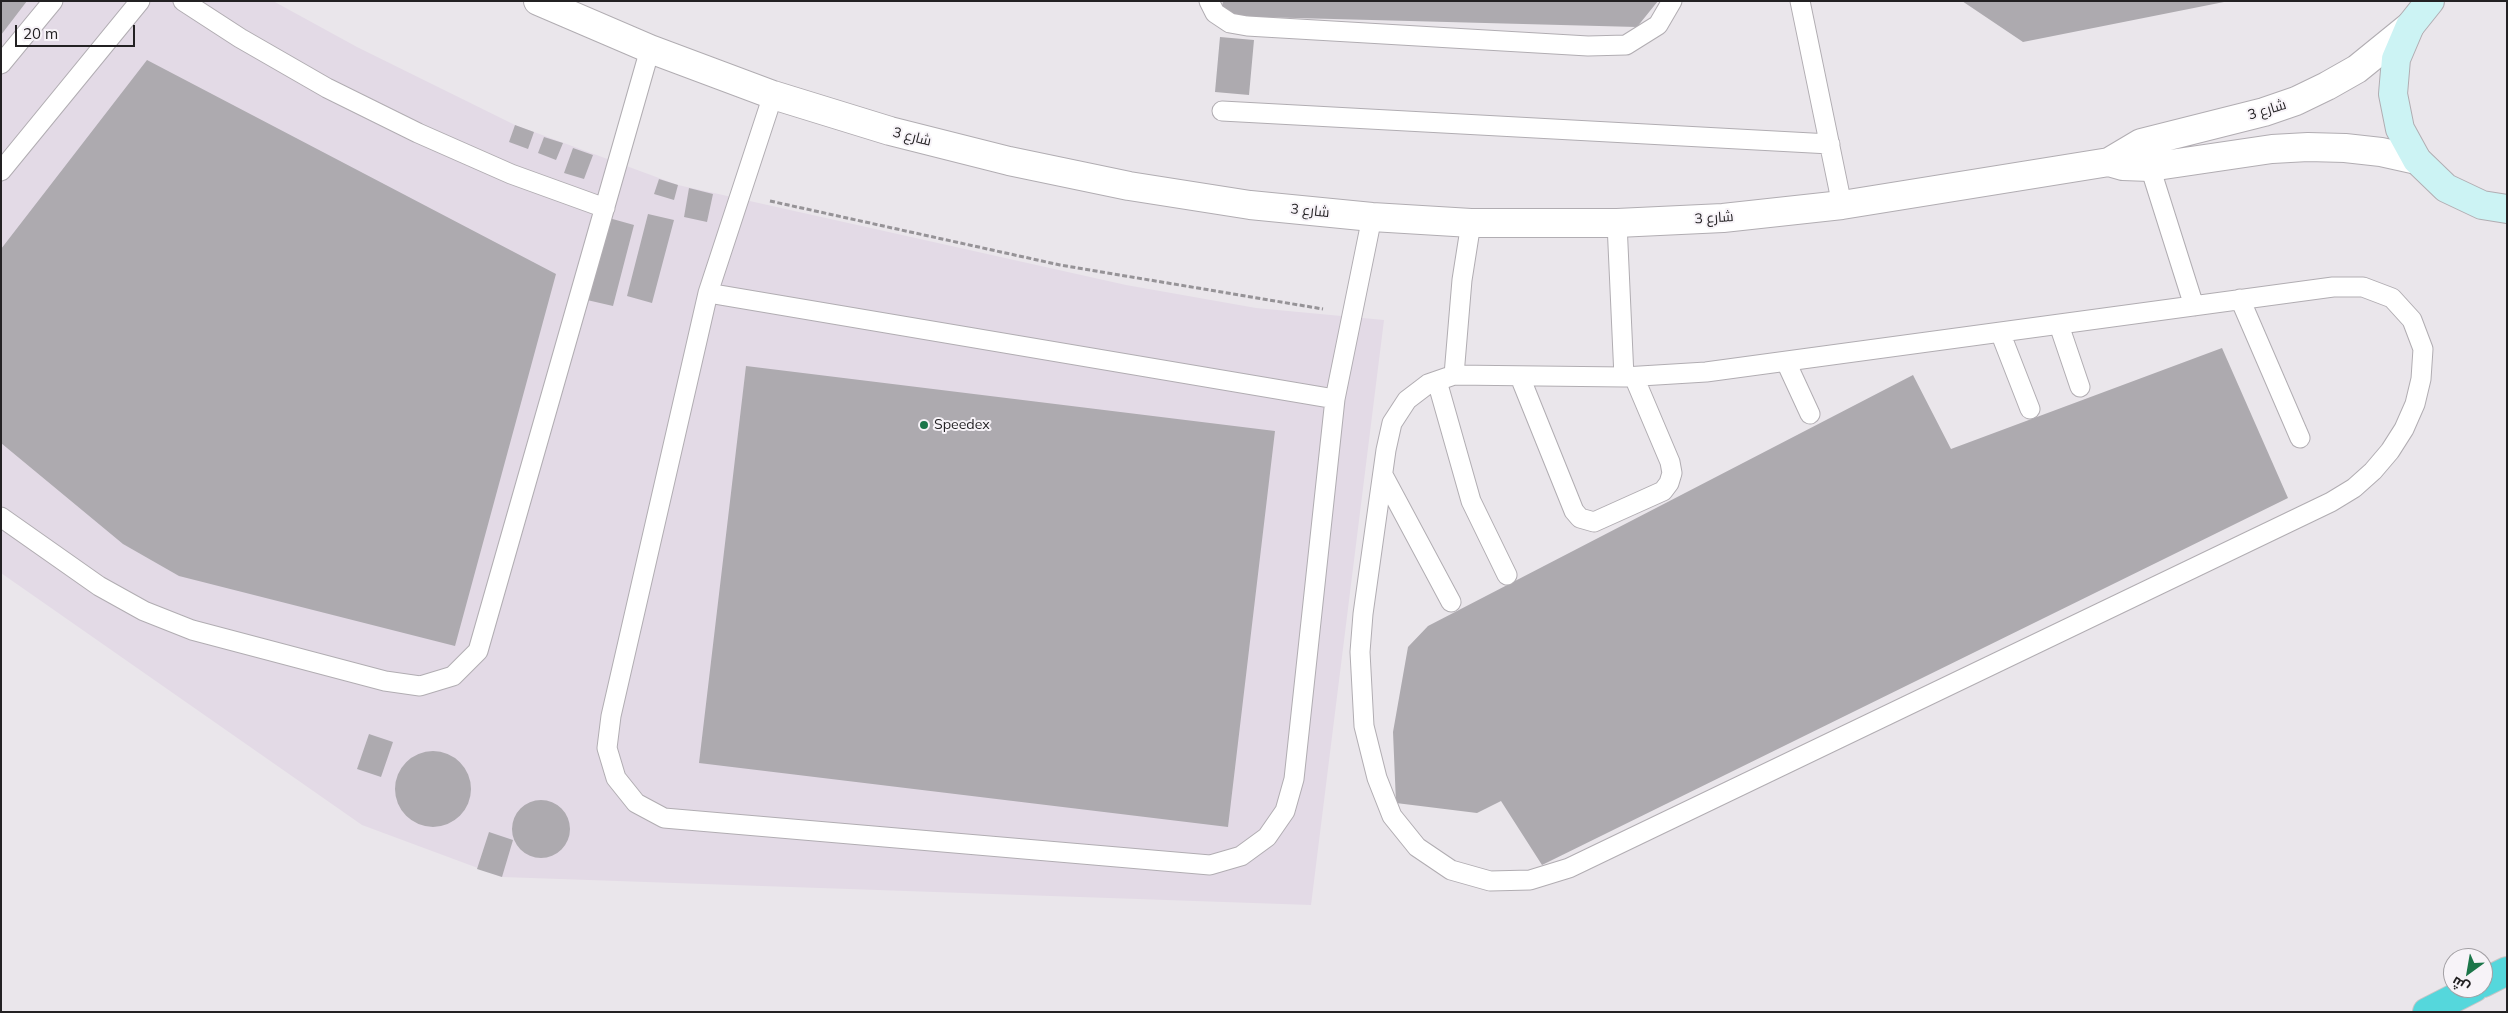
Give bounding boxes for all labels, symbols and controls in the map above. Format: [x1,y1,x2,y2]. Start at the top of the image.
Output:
scale bar [18,15,138,47]
text: 20 m [23,24,58,43]
street label: شارع 3 [2246,96,2288,124]
street label: شارع 3 [891,124,933,150]
street label: شارع 3 [1290,201,1330,221]
street label: شارع 3 [1694,208,1734,228]
place label: Speedex [934,417,990,433]
marker: Speedex [918,419,930,431]
north arrow [2443,948,2493,998]
text: ش [2448,972,2473,997]

